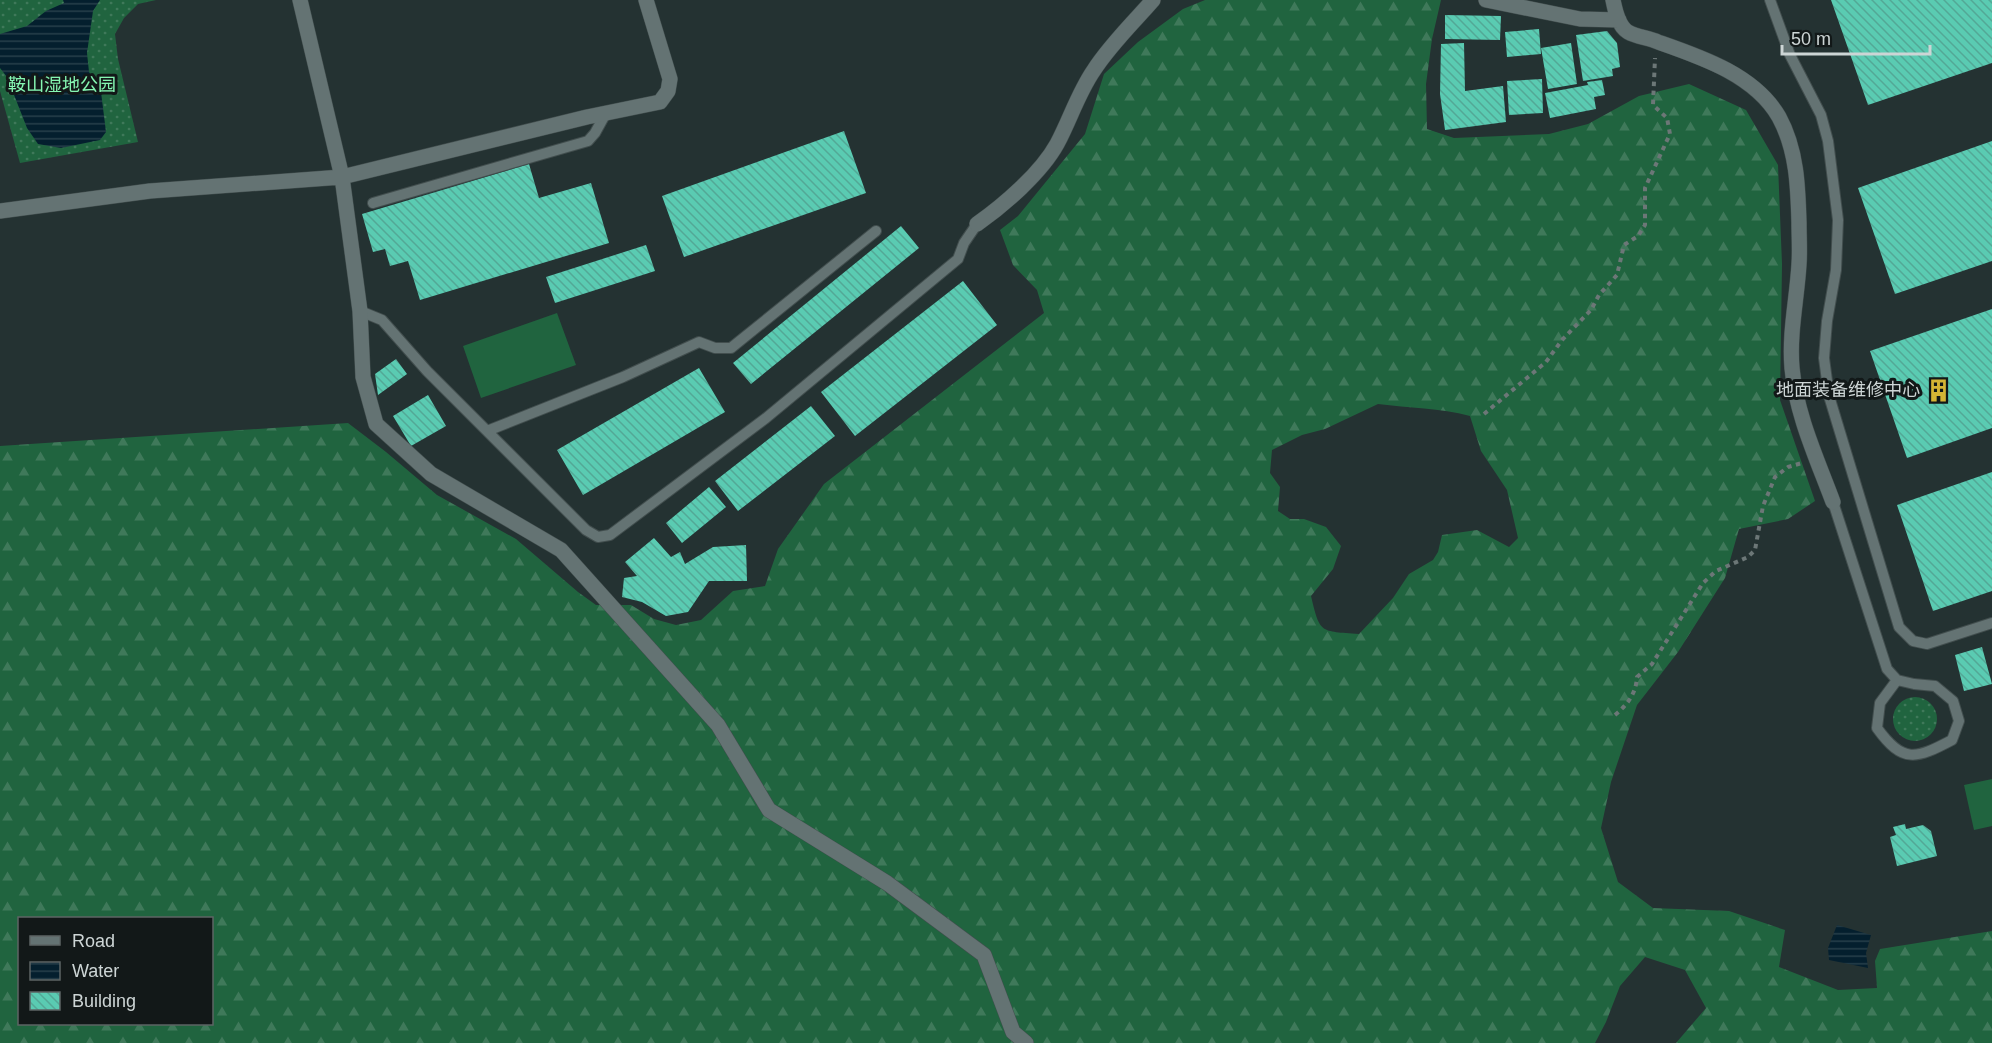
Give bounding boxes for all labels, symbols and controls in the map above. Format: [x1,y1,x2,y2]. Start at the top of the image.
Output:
scale bar [1782,18,1930,56]
text: 50 m [1791,29,1831,49]
park label: 鞍山湿地公园 [8,75,116,95]
building icon: 地面装备维修中心 [1925,377,1951,403]
place label: 地面装备维修中心 [1776,380,1920,400]
legend [18,917,213,1025]
text: Road [72,931,115,951]
text: Water [72,961,119,981]
text: Building [72,991,136,1011]

